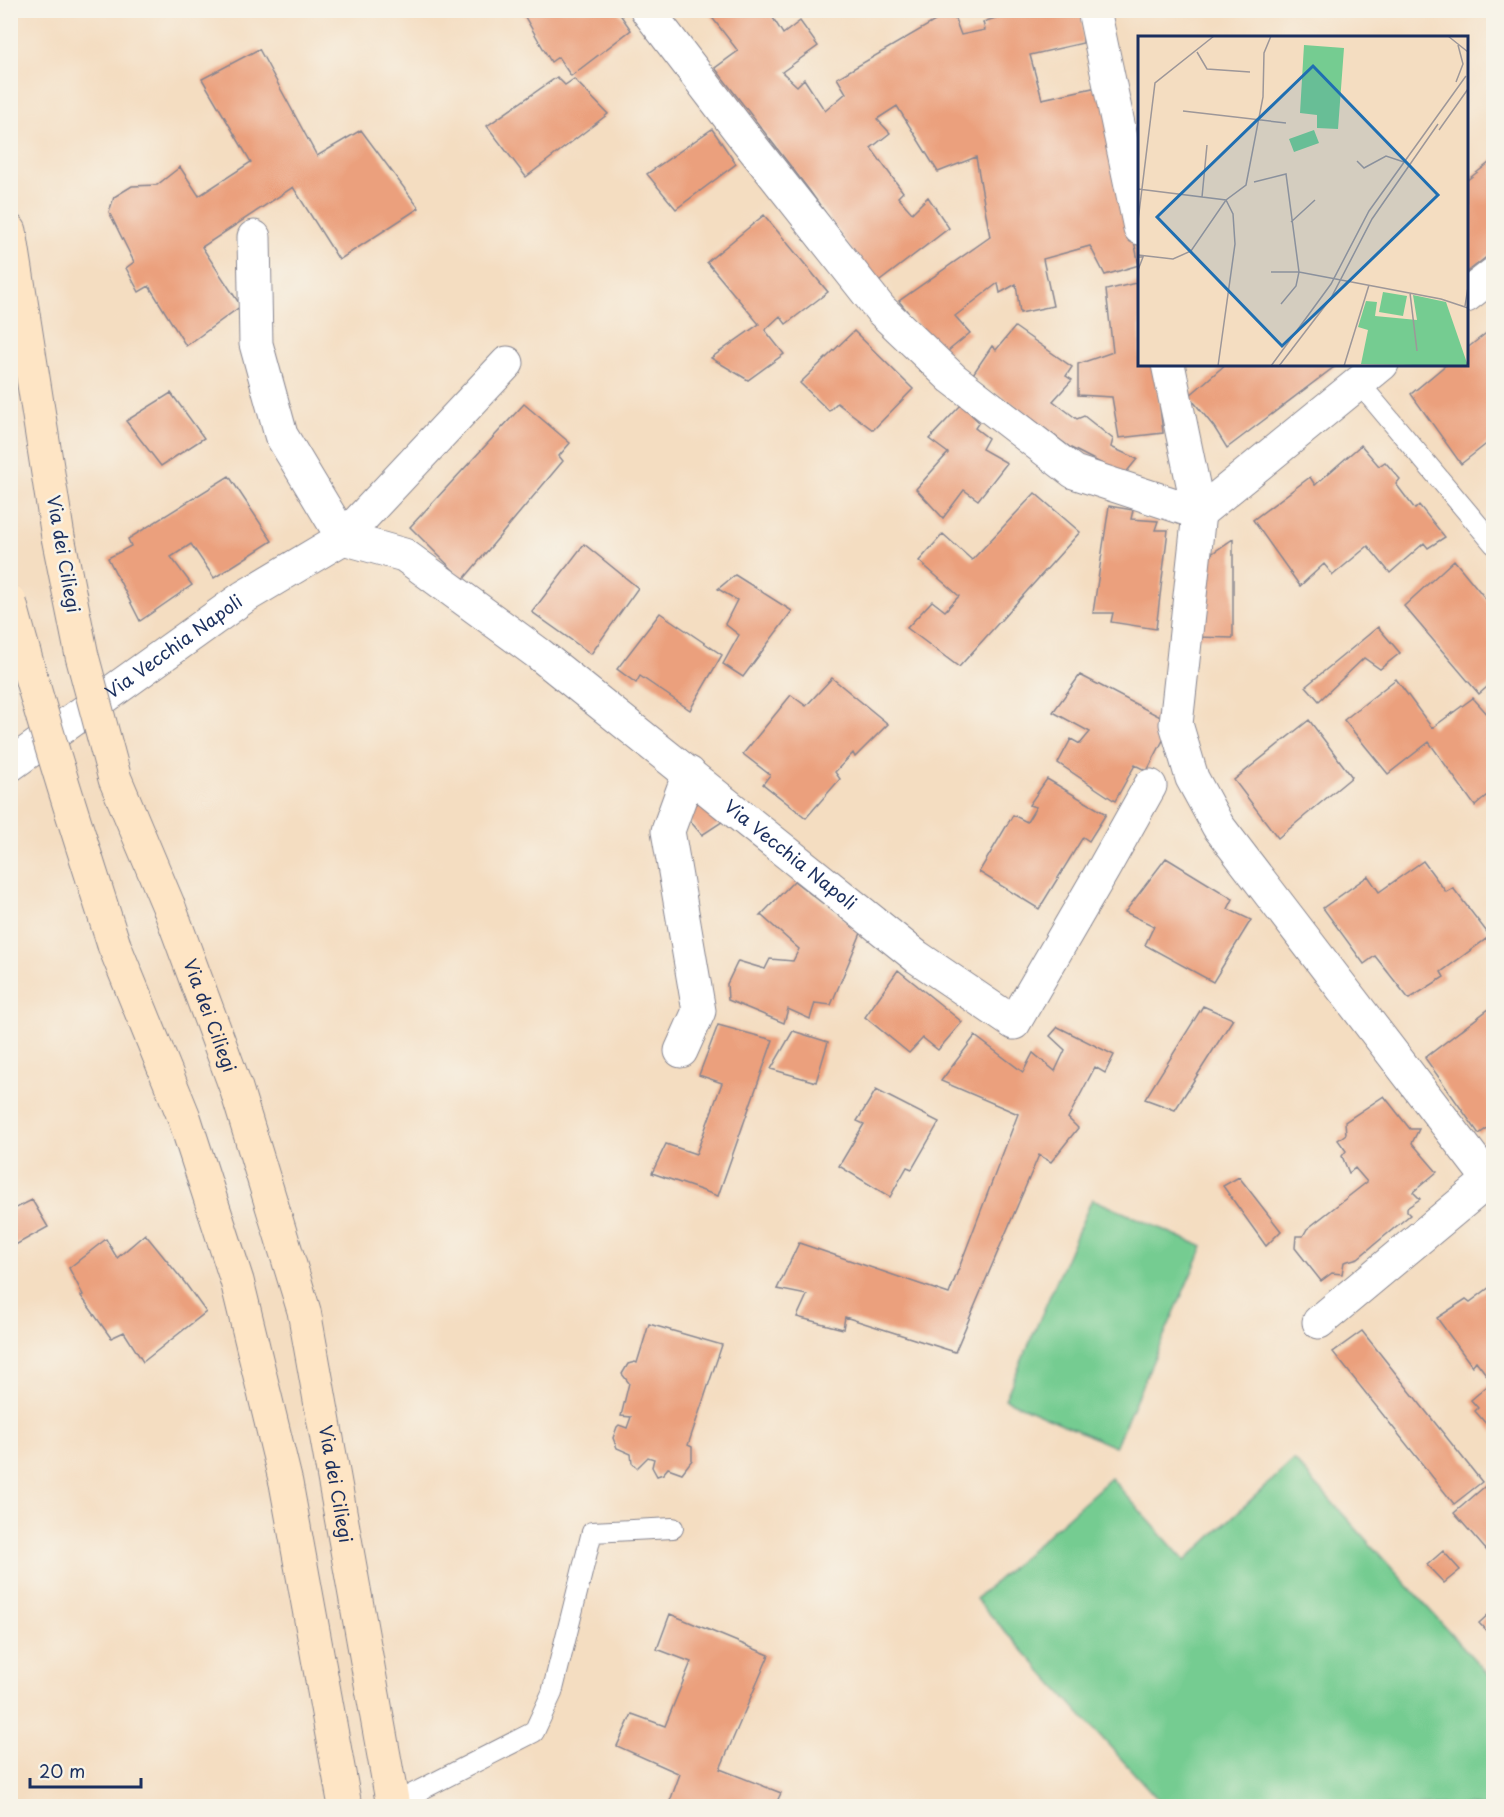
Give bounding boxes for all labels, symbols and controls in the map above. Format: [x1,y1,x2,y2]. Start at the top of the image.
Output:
inset map [1138,36,1468,366]
street label: Via dei Ciliegi [41,493,88,615]
street label: Via Vecchia Napoli [99,587,247,705]
street label: Via Vecchia Napoli [719,792,863,916]
street label: Via dei Ciliegi [177,955,244,1076]
street label: Via dei Ciliegi [313,1423,360,1545]
scale bar [30,1751,141,1789]
text: 20 m [39,1757,85,1784]

